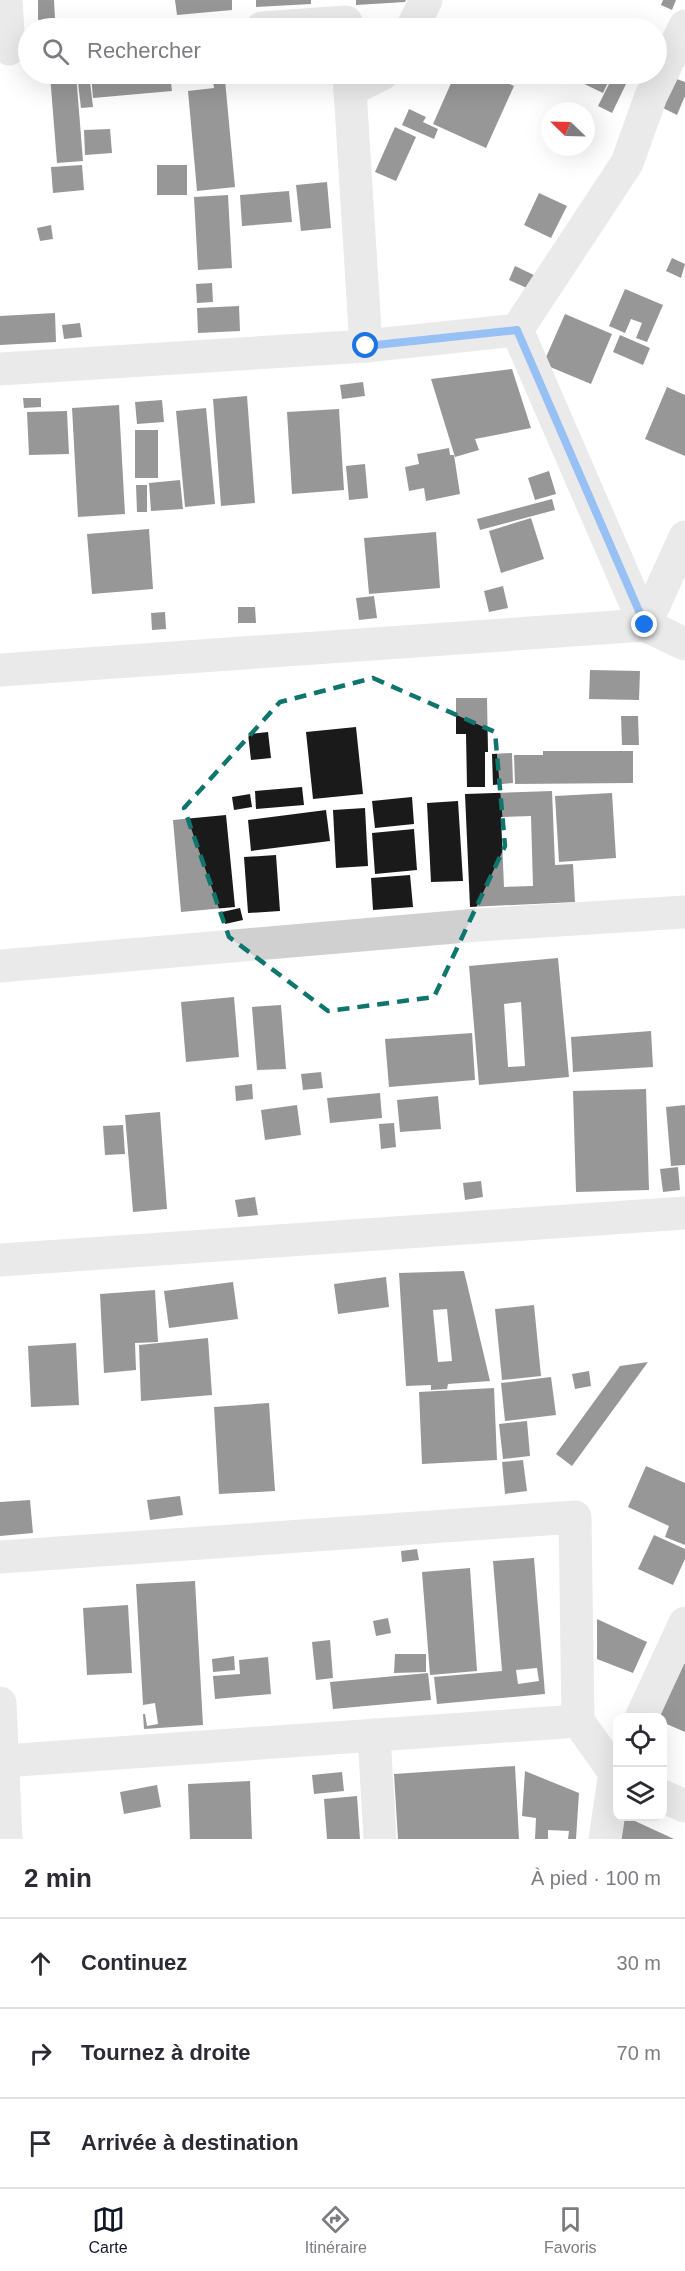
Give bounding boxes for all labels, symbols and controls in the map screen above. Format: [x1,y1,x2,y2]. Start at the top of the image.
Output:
search box [18,18,667,84]
icon: search [39,35,72,68]
text: Rechercher [87,38,201,63]
north arrow [541,102,595,156]
route start [352,332,378,358]
route end [631,611,657,637]
map controls [613,1713,667,1821]
button: locate [613,1713,667,1767]
button: layers [613,1767,667,1821]
text: 2 min [24,1863,92,1893]
text: À pied · 100 m [531,1867,661,1889]
icon: ahead [24,1947,57,1980]
text: Continuez [81,1950,187,1975]
text: 30 m [617,1952,661,1974]
icon: right [24,2037,57,2070]
text: Tournez à droite [81,2040,251,2065]
text: 70 m [617,2042,661,2064]
icon: arrive [24,2127,57,2160]
text: Arrivée à destination [81,2130,299,2155]
tab: Carte [89,2203,128,2257]
tab: Itinéraire [305,2203,367,2257]
tab: Favoris [544,2203,596,2257]

